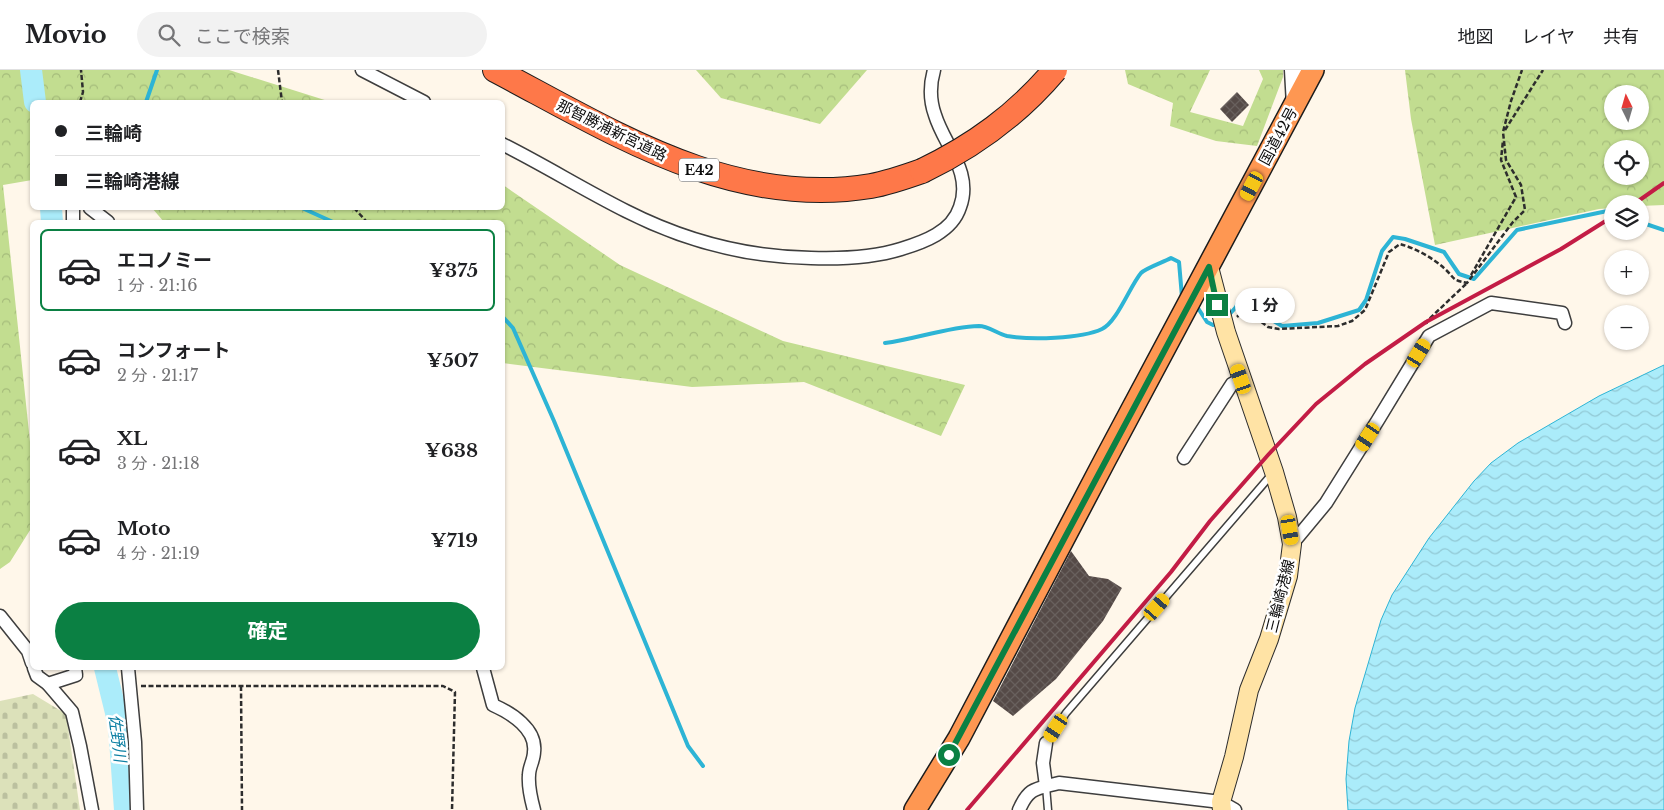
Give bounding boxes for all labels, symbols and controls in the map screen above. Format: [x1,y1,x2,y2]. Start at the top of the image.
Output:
search box [137,12,487,57]
text: Movio [25,20,107,49]
icon: search [155,21,183,49]
text: ここで検索 [195,25,290,48]
text: 地図 [1458,26,1494,48]
text: レイヤ [1522,26,1575,48]
text: 共有 [1603,26,1639,48]
north arrow [1604,85,1649,130]
map controls [1604,85,1649,350]
street label: 那智勝浦新宮道路 [554,95,670,165]
street label: 国道42号 [1255,104,1301,168]
text: 三輪崎 [85,122,142,145]
button: locate [1604,140,1649,185]
road number: E42 [679,158,719,182]
car [1238,169,1265,203]
text: 三輪崎港線 [85,170,180,193]
button: layers [1604,195,1649,240]
icon: car [57,248,102,293]
text: エコノミー [117,249,212,272]
button: + [1604,250,1649,295]
text: ¥375 [429,259,478,282]
text: 1 分 · 21:16 [117,275,197,295]
callout: 1 分 [1234,288,1294,322]
route end [1206,294,1228,316]
text: 1 分 [1251,295,1279,315]
button: − [1604,305,1649,350]
car [1404,336,1433,370]
icon: car [57,338,102,383]
text: コンフォート [117,339,230,362]
text: ¥507 [426,349,478,372]
car [1229,362,1252,396]
text: 2 分 · 21:17 [117,365,198,385]
car [1353,420,1382,454]
text: XL [117,427,147,450]
icon: car [57,428,102,473]
text: ¥638 [425,439,478,462]
text: 3 分 · 21:18 [117,453,200,473]
car [1280,514,1299,546]
text: Moto [117,517,171,540]
icon: car [57,518,102,563]
text: ¥719 [431,529,478,552]
text: 4 分 · 21:19 [117,543,200,563]
street label: 三輪崎港線 [1262,557,1298,635]
car [1141,591,1172,623]
button: 確定 [55,602,480,660]
car [1041,711,1070,745]
water label: 佐野川 [105,713,131,765]
route start [938,744,960,766]

